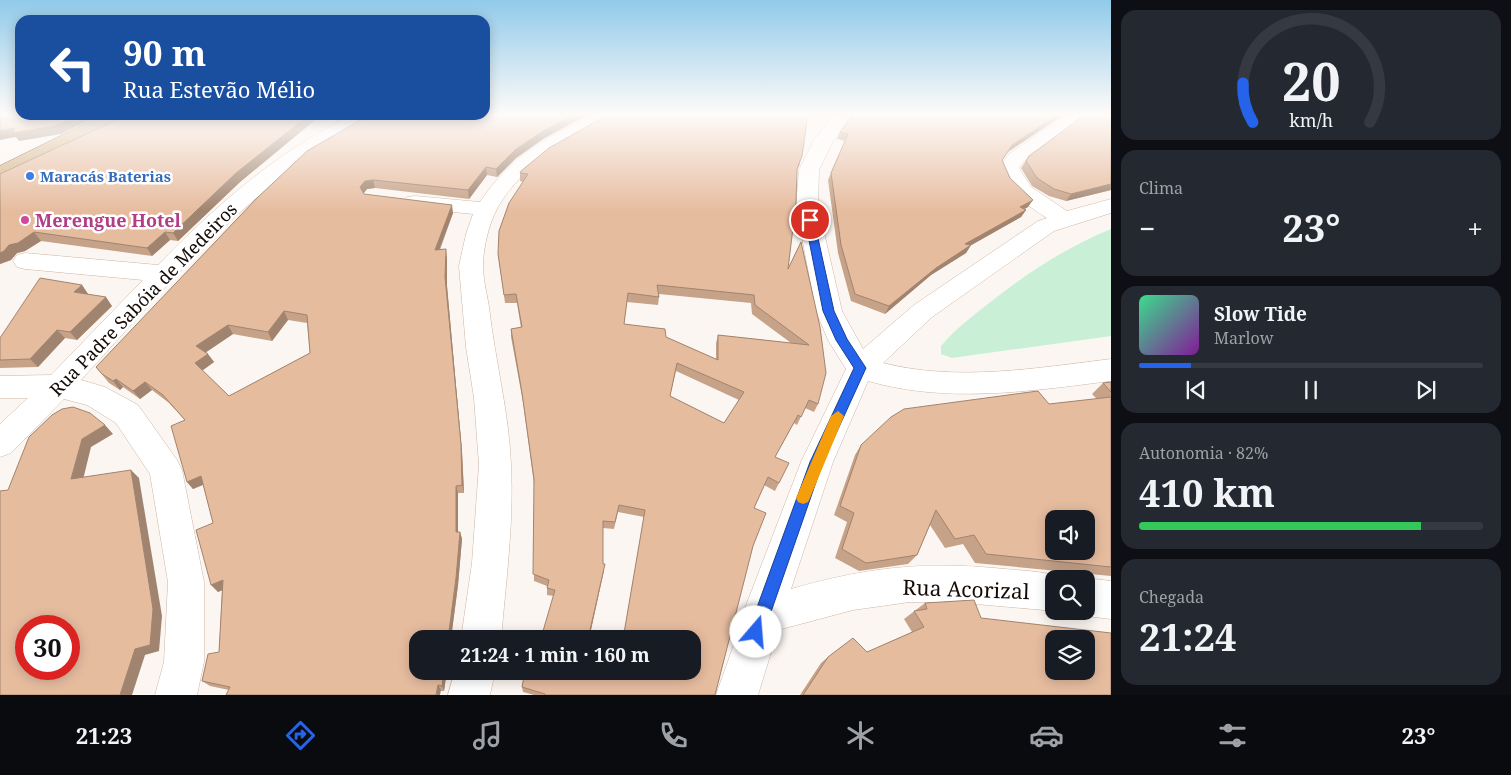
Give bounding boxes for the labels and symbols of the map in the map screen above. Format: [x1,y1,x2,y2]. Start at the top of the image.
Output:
place label: Maracás Baterias [40,166,171,186]
marker: Maracás Baterias [24,170,36,182]
street label: Rua Padre Sabóia de Medeiros [44,197,242,401]
pin [789,199,831,241]
place label: Merengue Hotel [35,208,182,232]
marker: Merengue Hotel [19,214,31,226]
street label: Rua Acorizal [902,573,1030,605]
position arrow [729,605,781,657]
speed limit sign: 30 [15,615,80,680]

